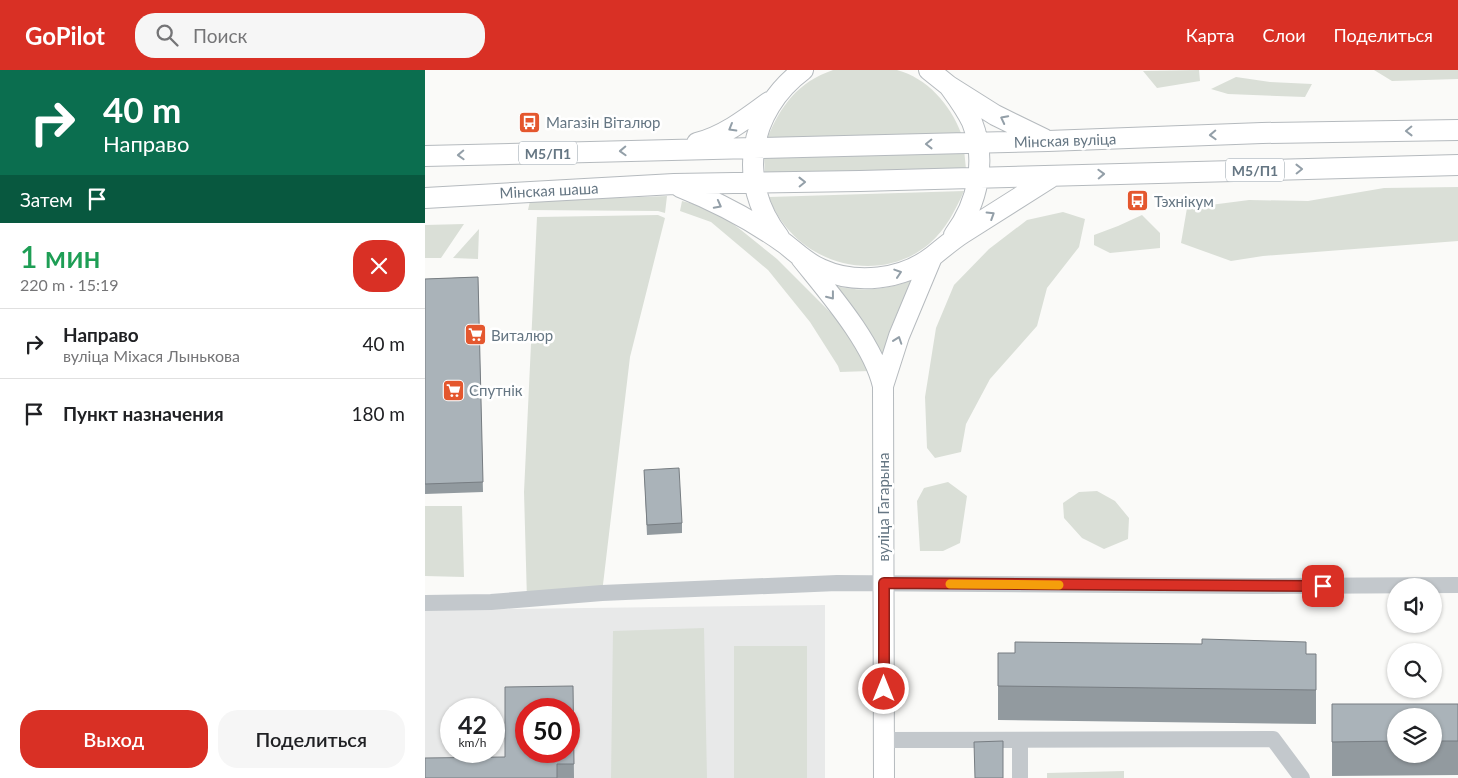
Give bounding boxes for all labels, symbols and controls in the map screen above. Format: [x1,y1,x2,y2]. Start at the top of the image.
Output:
search box [135,13,485,58]
text: GoPilot [25,21,105,50]
icon: search [153,21,181,49]
text: Поиск [193,24,247,47]
text: Карта [1186,24,1234,46]
text: Слои [1262,24,1306,46]
text: Поделиться [1334,24,1433,46]
text: 40 m [103,88,181,130]
icon: right [20,90,85,155]
bus stop icon: Магазін Віталюр [518,110,542,134]
place label: Магазін Віталюр [546,113,660,131]
one-way arrow [1000,115,1009,125]
one-way arrow [729,121,738,131]
one-way arrow [1405,125,1413,136]
street label: Мінская вуліца [1013,129,1117,151]
text: Направо [103,130,189,157]
one-way arrow [1209,130,1217,141]
one-way arrow [924,138,932,149]
road number: М5/П1 [519,142,577,165]
one-way arrow [619,146,626,156]
one-way arrow [457,150,465,161]
road number: М5/П1 [1226,158,1284,182]
one-way arrow [1296,164,1303,174]
one-way arrow [1098,169,1106,180]
one-way arrow [798,177,806,187]
street label: Мінская шаша [499,178,599,202]
icon: arrive [83,185,111,213]
text: Затем [20,188,73,211]
bus stop icon: Тэхнікум [1126,189,1150,213]
place label: Тэхнікум [1154,192,1214,210]
one-way arrow [713,199,722,209]
one-way arrow [985,212,994,221]
text: 1 мин [20,238,101,274]
button: close [353,240,405,292]
one-way arrow [893,269,901,279]
text: 220 m · 15:19 [20,275,119,294]
one-way arrow [826,291,835,300]
text: Направо [63,323,139,346]
supermarket icon: Виталюр [463,323,487,347]
place label: Виталюр [491,326,553,344]
icon: right [20,330,48,358]
text: 40 m [362,332,405,355]
one-way arrow [892,336,902,345]
text: вуліца Міхася Лынькова [63,346,240,365]
supermarket icon: Спутнік [441,378,465,402]
place label: Спутнік [469,381,523,399]
icon: arrive [20,400,48,428]
text: Пункт назначения [63,402,224,425]
text: 180 m [351,402,405,425]
street label: вуліца Гагарына [874,452,892,562]
pin [1302,565,1344,607]
icon: arrive [1309,572,1337,600]
map controls [1387,578,1442,763]
button: sound [1387,578,1442,633]
button: search [1387,643,1442,698]
position arrow [857,662,909,714]
speed limit sign: 50 [515,698,580,763]
button: layers [1387,708,1442,763]
text: 42 [458,709,487,739]
button: Выход [20,710,208,768]
button: Поделиться [218,710,405,768]
text: km/h [458,735,487,750]

